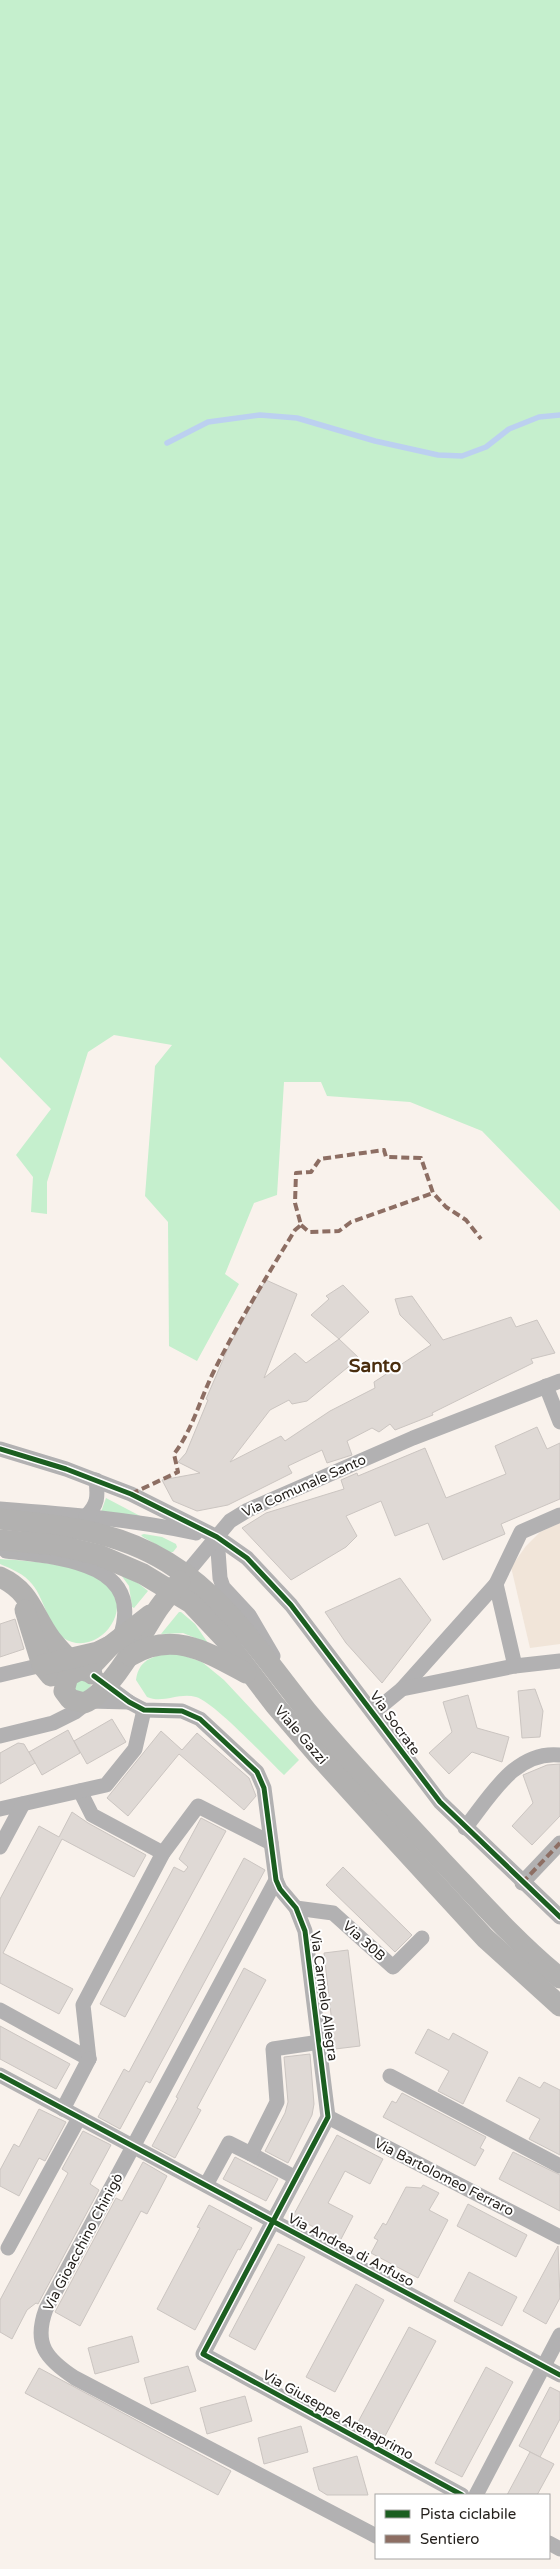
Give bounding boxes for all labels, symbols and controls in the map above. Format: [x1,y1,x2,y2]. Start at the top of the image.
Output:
district label: Santo [349,1355,401,1377]
street label: Via Comunale Santo [239,1451,369,1521]
street label: Via Socrate [366,1688,424,1759]
street label: Viale Gazzi [271,1702,331,1768]
street label: Via 30B [339,1917,389,1965]
street label: Via Carmelo Allegra [306,1930,342,2062]
street label: Via Bartolomeo Ferraro [371,2134,517,2220]
street label: Via Gioacchino Chinigò [39,2170,127,2314]
street label: Via Andrea di Anfuso [285,2209,417,2291]
street label: Via Giuseppe Arenaprimo [260,2366,416,2464]
legend [375,2494,550,2559]
text: Pista ciclabile [420,2505,516,2523]
text: Sentiero [420,2530,479,2548]

